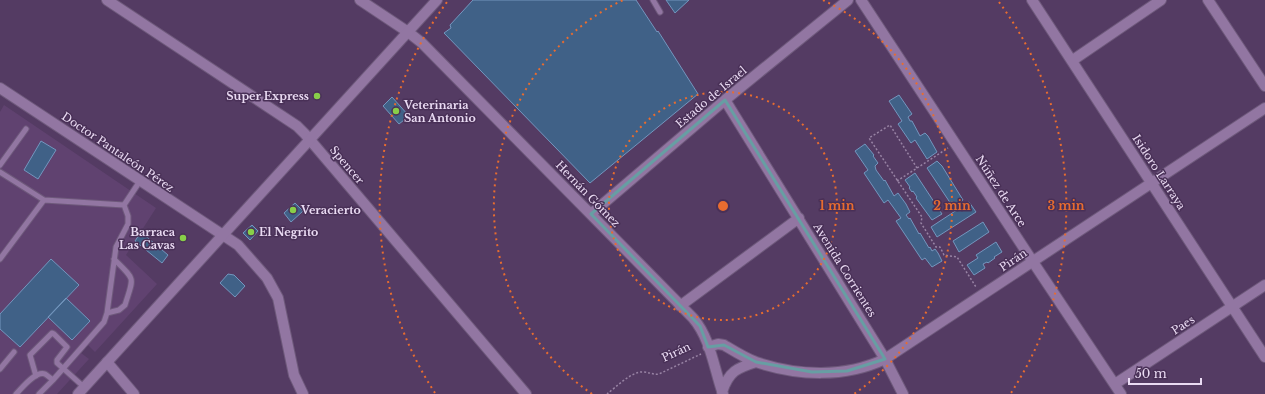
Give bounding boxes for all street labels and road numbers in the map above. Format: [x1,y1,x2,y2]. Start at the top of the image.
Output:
street label: Estado de Israel [673,63,750,131]
street label: Doctor Pantaleón Pérez [59,109,177,195]
street label: Isidoro Larraya [1129,132,1189,213]
street label: Spencer [327,143,368,188]
street label: Núñez de Arce [973,153,1029,229]
street label: Hernán Gómez [553,158,623,230]
street label: Avenida Corrientes [810,220,880,320]
street label: Pirán [997,246,1030,274]
street label: Paes [1169,312,1197,338]
street label: Pirán [659,339,693,365]

